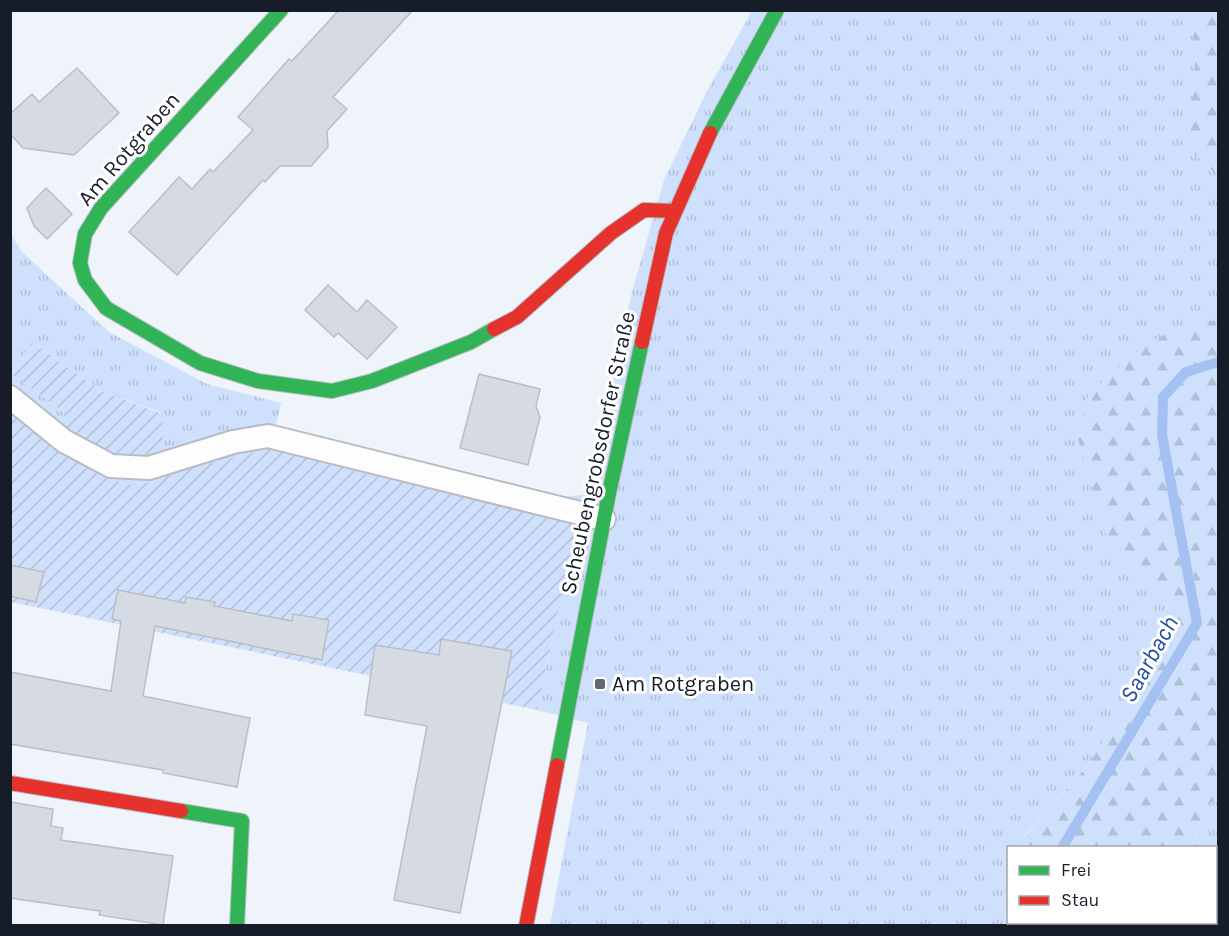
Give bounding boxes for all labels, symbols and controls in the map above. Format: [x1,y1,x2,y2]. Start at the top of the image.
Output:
street label: Am Rotgraben [73,87,185,211]
street label: Scheubengrobsdorfer Straße [555,309,641,597]
water label: Saarbach [1114,611,1184,707]
place label: Am Rotgraben [612,671,754,697]
marker: Am Rotgraben [593,677,607,691]
legend [1007,846,1217,924]
text: Frei [1061,859,1092,881]
text: Stau [1061,889,1099,911]

